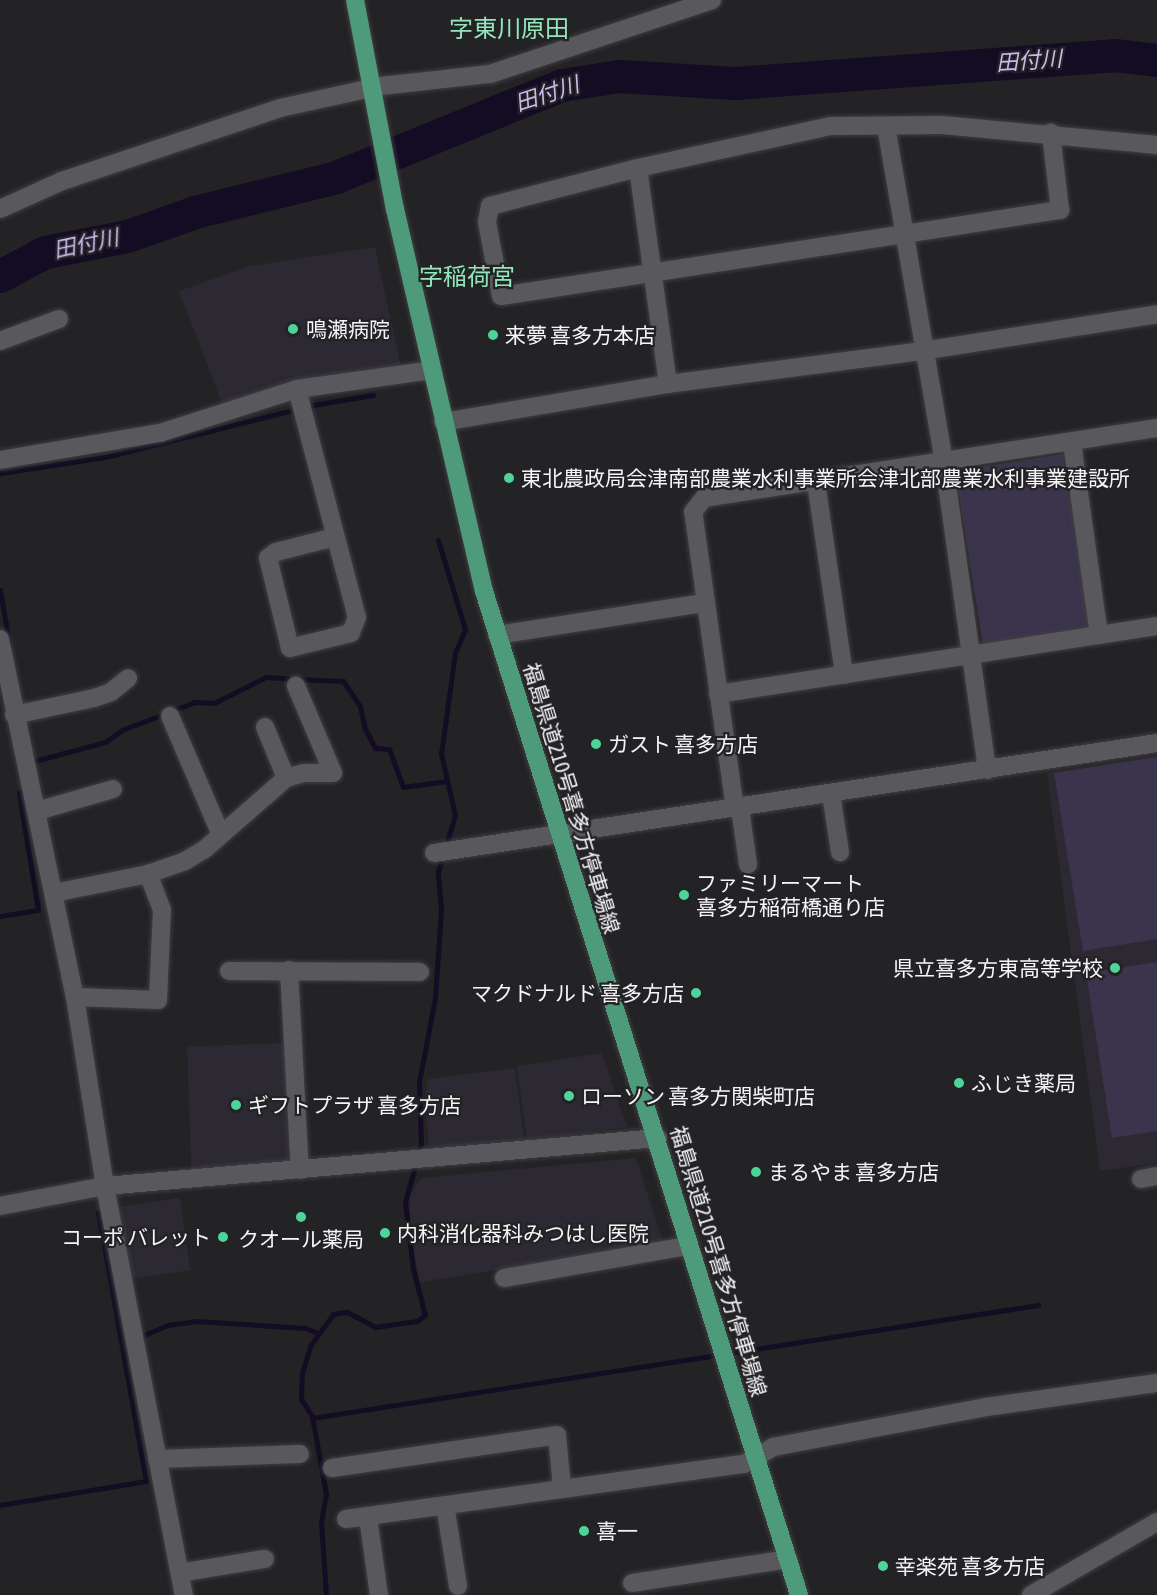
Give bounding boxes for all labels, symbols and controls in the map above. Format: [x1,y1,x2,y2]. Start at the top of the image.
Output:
district label: 字東川原田 [449,15,569,43]
water label: 田付川 [995,46,1063,76]
water label: 田付川 [512,71,582,117]
water label: 田付川 [51,224,121,264]
district label: 字稲荷宮 [419,263,515,291]
place label: 鳴瀬病院 [306,316,390,342]
marker: 鳴瀬病院 [284,320,302,338]
place label: 来夢 喜多方本店 [505,322,655,348]
marker: 来夢 喜多方本店 [486,328,500,342]
place label: 東北農政局会津南部農業水利事業所会津北部農業水利事業建設所 [521,465,1130,491]
marker: 東北農政局会津南部農業水利事業所会津北部農業水利事業建設所 [502,471,516,485]
street label: 福島県道210号喜多方停車場線 [519,660,625,936]
place label: ガスト 喜多方店 [608,731,758,757]
marker: ガスト 喜多方店 [589,737,603,751]
place label: ファミリーマート 喜多方稲荷橋通り店 [696,870,885,920]
marker: ファミリーマート 喜多方稲荷橋通り店 [677,888,691,902]
place label: 県立喜多方東高等学校 [893,955,1103,981]
marker: 県立喜多方東高等学校 [1108,961,1122,975]
place label: マクドナルド 喜多方店 [471,980,684,1006]
marker: マクドナルド 喜多方店 [689,986,703,1000]
place label: ふじき薬局 [971,1070,1076,1096]
marker: ふじき薬局 [952,1076,966,1090]
place label: ローソン 喜多方関柴町店 [581,1083,815,1109]
marker: ローソン 喜多方関柴町店 [562,1089,576,1103]
place label: ギフトプラザ 喜多方店 [248,1092,461,1118]
marker: ギフトプラザ 喜多方店 [229,1098,243,1112]
street label: 福島県道210号喜多方停車場線 [666,1123,772,1399]
place label: まるやま 喜多方店 [768,1159,939,1185]
marker: まるやま 喜多方店 [749,1165,763,1179]
marker: クオール薬局 [294,1210,308,1224]
place label: 内科消化器科みつはし医院 [397,1220,649,1246]
place label: コーポ バレット [61,1224,211,1250]
place label: クオール薬局 [238,1226,364,1252]
marker: 内科消化器科みつはし医院 [378,1226,392,1240]
marker: コーポ バレット [216,1230,230,1244]
place label: 喜一 [596,1518,638,1544]
marker: 喜一 [577,1524,591,1538]
place label: 幸楽苑 喜多方店 [895,1553,1045,1579]
marker: 幸楽苑 喜多方店 [876,1559,890,1573]

